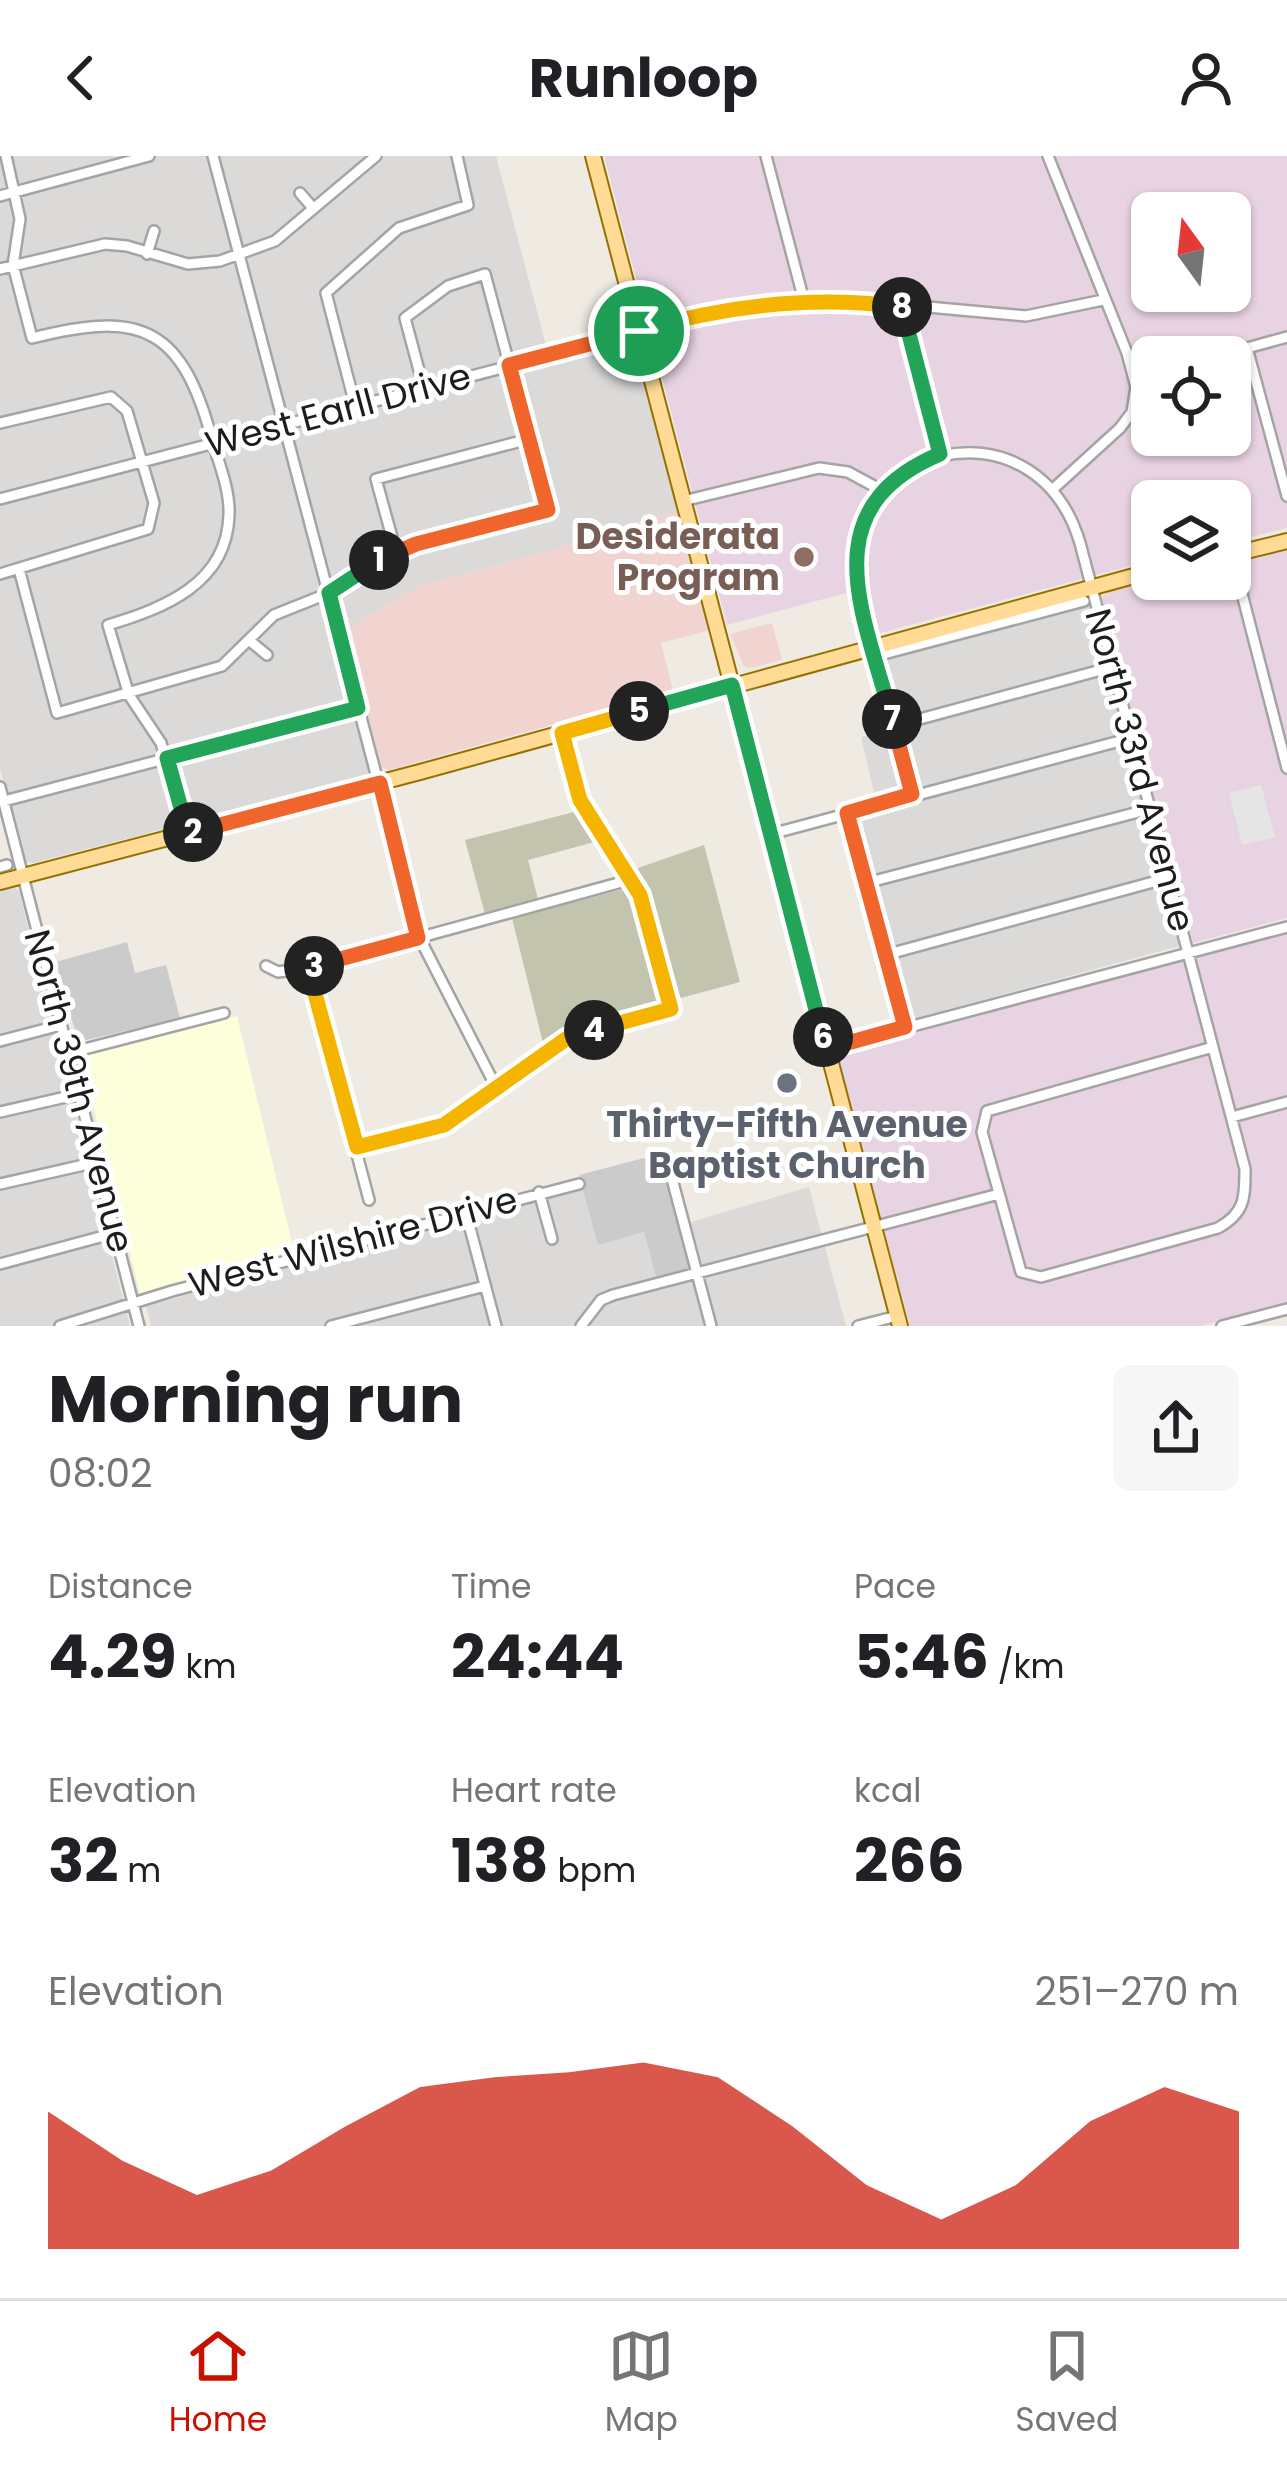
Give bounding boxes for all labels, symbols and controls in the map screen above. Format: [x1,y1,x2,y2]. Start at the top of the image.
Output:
text: Runloop [529,40,758,116]
icon: back [48,45,114,111]
icon: person [1173,45,1239,111]
north arrow [1131,192,1251,312]
map controls [1131,192,1251,600]
pin: 8 [872,277,932,337]
pin [588,280,690,382]
text: 8 [891,283,913,330]
icon: arrive [606,298,672,364]
button: locate [1131,336,1251,456]
street label: West Earll Drive [200,350,476,470]
button: layers [1131,480,1251,600]
place label: Desiderata Program [575,511,780,603]
pin: 1 [349,530,409,590]
text: 1 [373,536,385,583]
marker: Desiderata Program [791,544,817,570]
street label: North 33rd Avenue [1072,603,1208,937]
pin: 5 [609,681,669,741]
text: 5 [628,687,650,734]
pin: 7 [862,689,922,749]
text: 7 [883,695,901,742]
pin: 2 [163,802,223,862]
text: 2 [184,808,202,855]
street label: North 39th Avenue [11,924,147,1258]
pin: 3 [284,936,344,996]
text: 3 [304,942,324,989]
pin: 4 [564,1000,624,1060]
text: 4 [583,1006,605,1053]
pin: 6 [793,1007,853,1067]
text: 6 [812,1013,834,1060]
marker: Thirty-Fifth Avenue Baptist Church [774,1070,800,1096]
place label: Thirty-Fifth Avenue Baptist Church [606,1099,968,1191]
street label: West Wilshire Drive [183,1174,523,1310]
text: Morning run [48,1353,463,1445]
button: share [1113,1365,1239,1491]
text: 08:02 [48,1446,152,1501]
text: Distance [48,1563,193,1610]
text: Time [451,1563,531,1610]
text: Pace [854,1563,936,1610]
text: 4.29 [48,1615,177,1699]
text: 24:44 [451,1615,624,1699]
text: 5:46 [854,1615,989,1699]
text: km [177,1643,237,1690]
text: /km [989,1643,1064,1690]
text: Elevation [48,1767,197,1814]
text: Heart rate [451,1767,617,1814]
text: kcal [854,1767,921,1814]
text: 32 [48,1819,119,1903]
text: 138 [451,1819,549,1903]
text: 266 [854,1819,965,1903]
text: m [119,1847,161,1894]
text: bpm [549,1847,636,1894]
text: Elevation [48,1964,224,2019]
text: 251–270 m [1034,1964,1239,2019]
tab: Home [169,2323,267,2445]
tab: Map [605,2323,678,2445]
tab: Saved [1015,2323,1118,2445]

